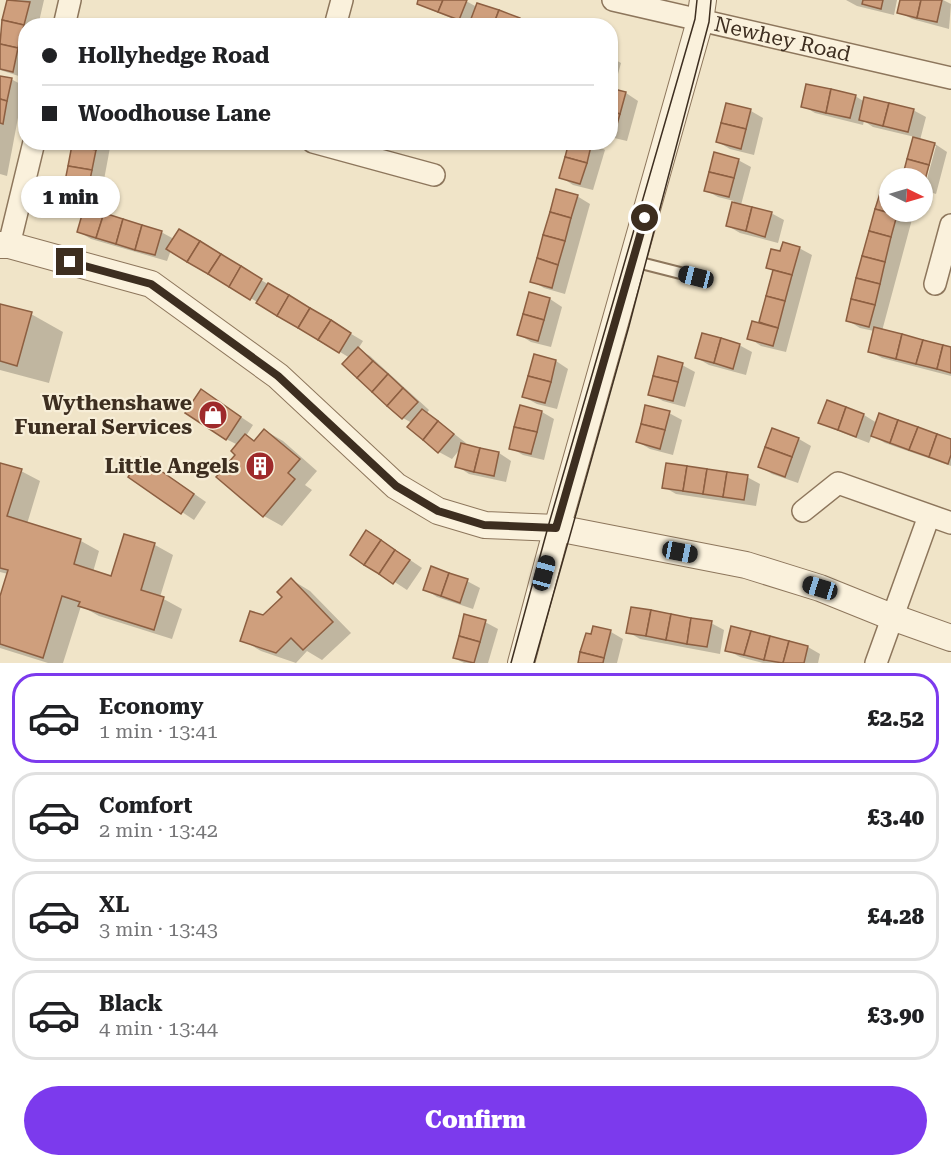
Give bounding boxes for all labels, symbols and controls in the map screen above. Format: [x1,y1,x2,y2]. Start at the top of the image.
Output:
street label: Newhey Road [712,12,854,67]
text: Hollyhedge Road [78,43,269,68]
text: Woodhouse Lane [78,101,271,126]
north arrow [879,168,933,222]
map controls [879,168,933,222]
callout: 1 min [20,175,119,217]
text: 1 min [42,185,99,209]
route start [631,204,658,231]
route end [56,248,83,275]
car [676,264,716,290]
place label: Wythenshawe Funeral Services [14,391,192,439]
shop icon: Wythenshawe Funeral Services [197,399,229,431]
building icon: Little Angels [244,450,276,482]
place label: Little Angels [105,454,239,478]
car [661,540,699,564]
car [531,553,557,593]
car [800,574,840,602]
icon: car [27,691,81,745]
text: Economy [99,694,203,719]
text: £2.52 [867,706,924,731]
text: 1 min · 13:41 [99,719,218,743]
icon: car [27,790,81,844]
text: Comfort [99,793,192,818]
text: £3.40 [867,805,924,830]
text: 2 min · 13:42 [99,818,218,842]
icon: car [27,889,81,943]
text: XL [99,892,129,917]
text: £4.28 [867,904,924,929]
text: 3 min · 13:43 [99,917,218,941]
icon: car [27,988,81,1042]
text: Black [99,991,163,1016]
text: £3.90 [867,1003,924,1028]
text: 4 min · 13:44 [99,1016,218,1040]
button: Confirm [24,1086,927,1155]

